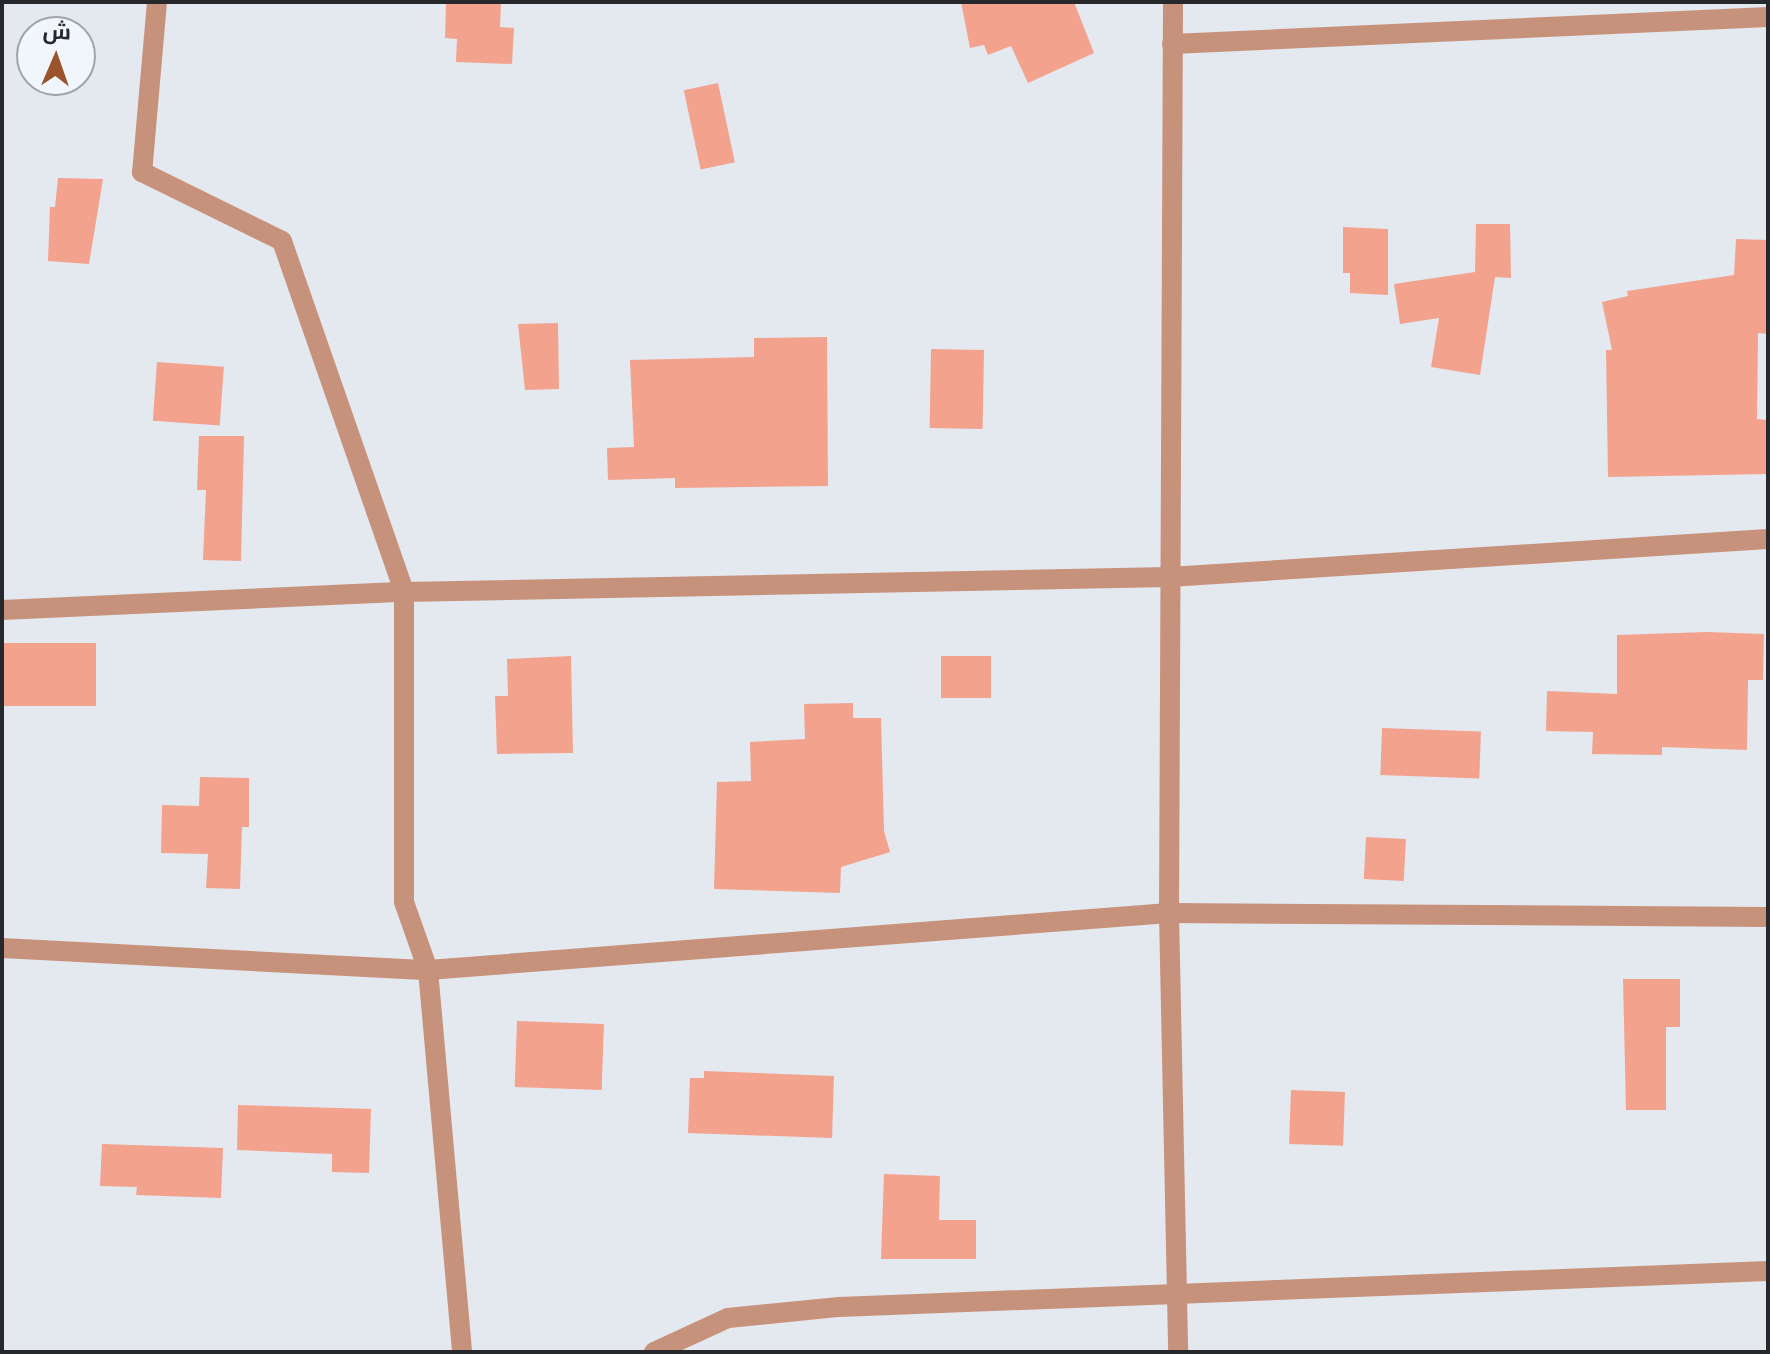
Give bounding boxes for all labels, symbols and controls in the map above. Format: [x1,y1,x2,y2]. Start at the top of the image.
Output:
north arrow [16,16,96,96]
text: ش [42,20,71,47]

